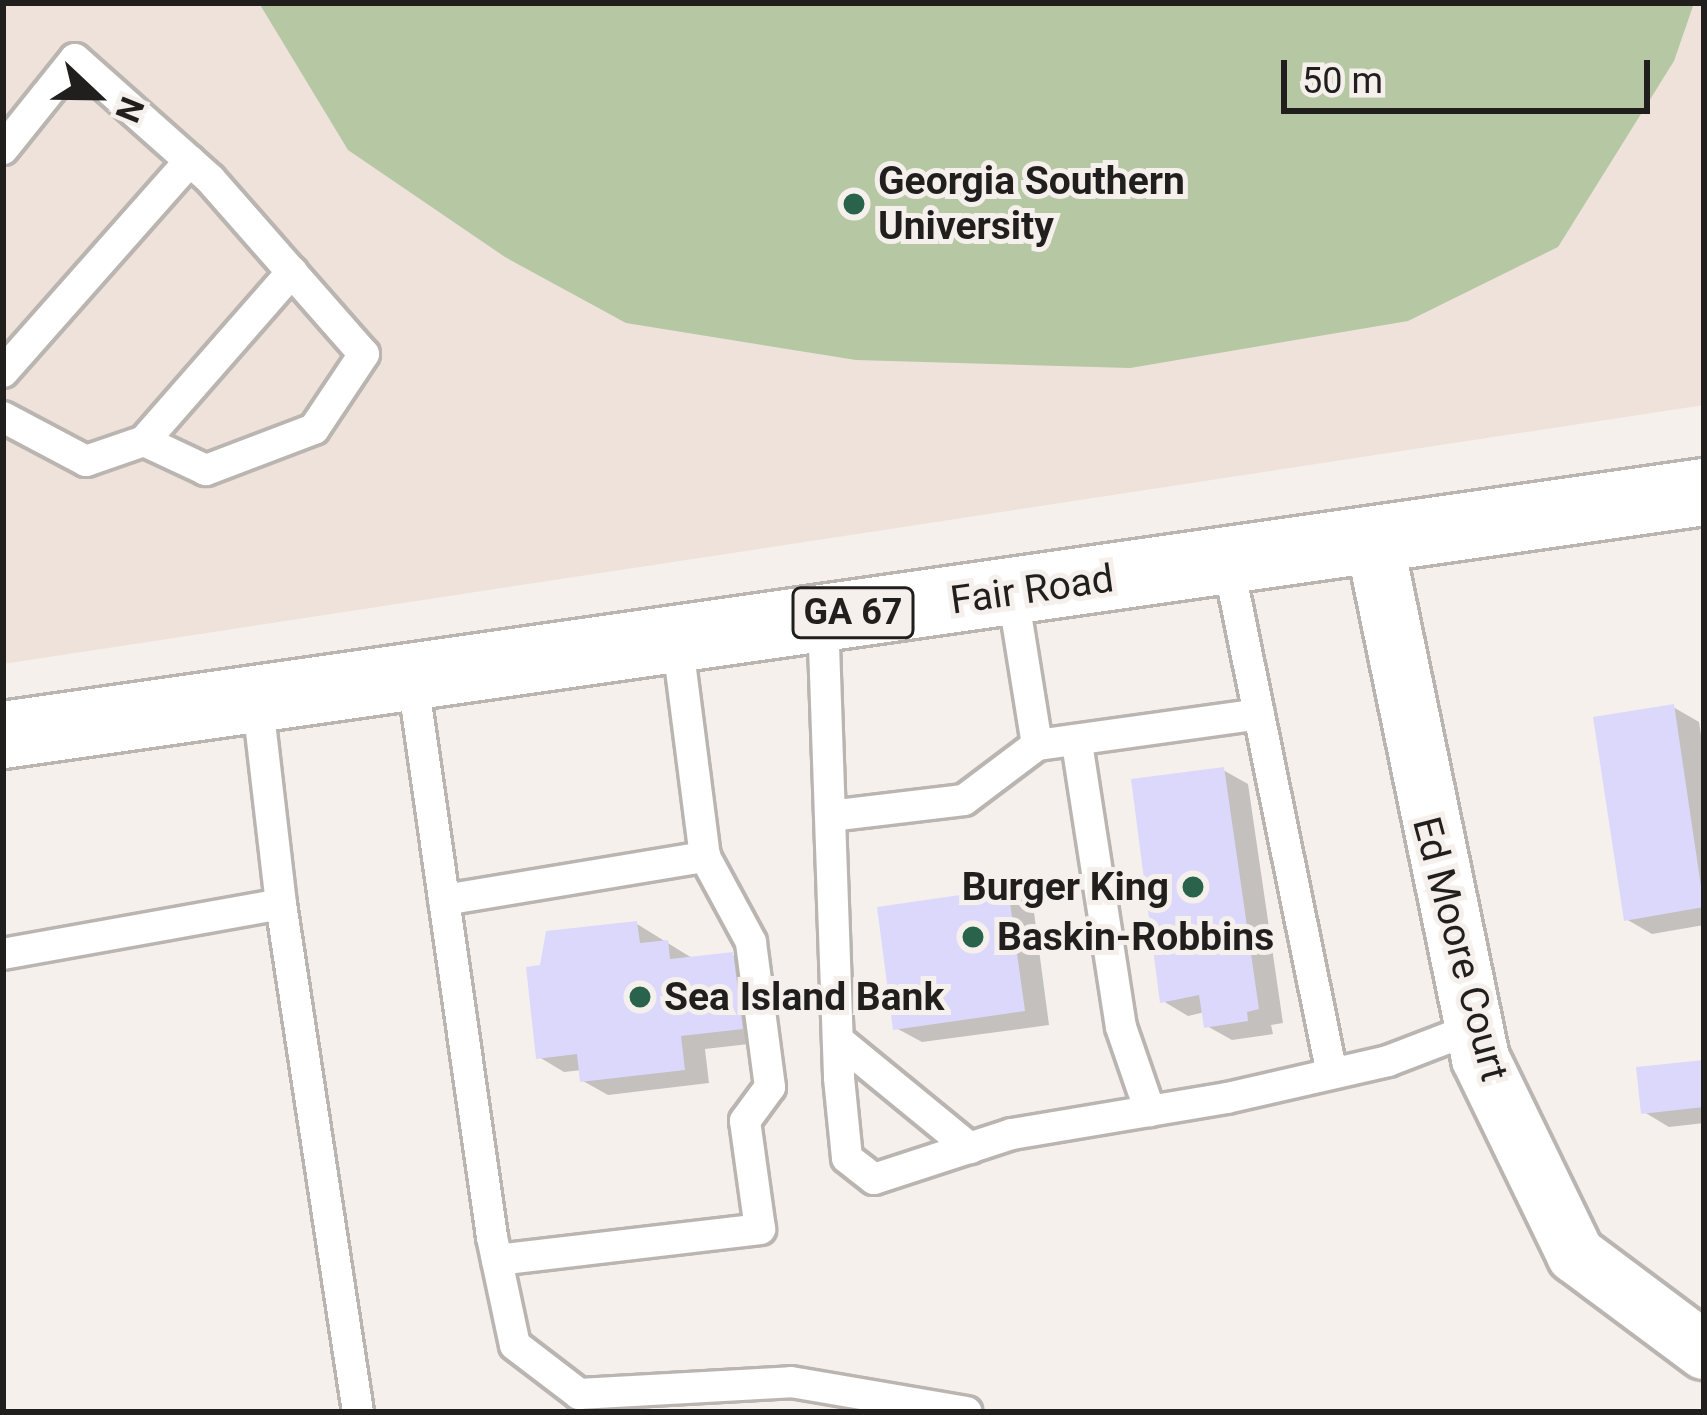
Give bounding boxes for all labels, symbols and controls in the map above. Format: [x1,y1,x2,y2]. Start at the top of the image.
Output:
north arrow [36,36,156,156]
scale bar [1287,36,1656,110]
text: 50 m [1302,60,1383,102]
text: N [107,92,152,128]
place label: Georgia Southern University [878,159,1185,250]
marker: Georgia Southern University [841,191,867,217]
street label: Fair Road [948,555,1116,625]
road number: GA 67 [790,583,916,643]
street label: Ed Moore Court [1402,812,1518,1086]
place label: Burger King [962,864,1169,910]
marker: Burger King [1180,874,1206,900]
place label: Baskin-Robbins [997,914,1274,960]
marker: Baskin-Robbins [960,924,986,950]
place label: Sea Island Bank [664,974,944,1020]
marker: Sea Island Bank [627,984,653,1010]

